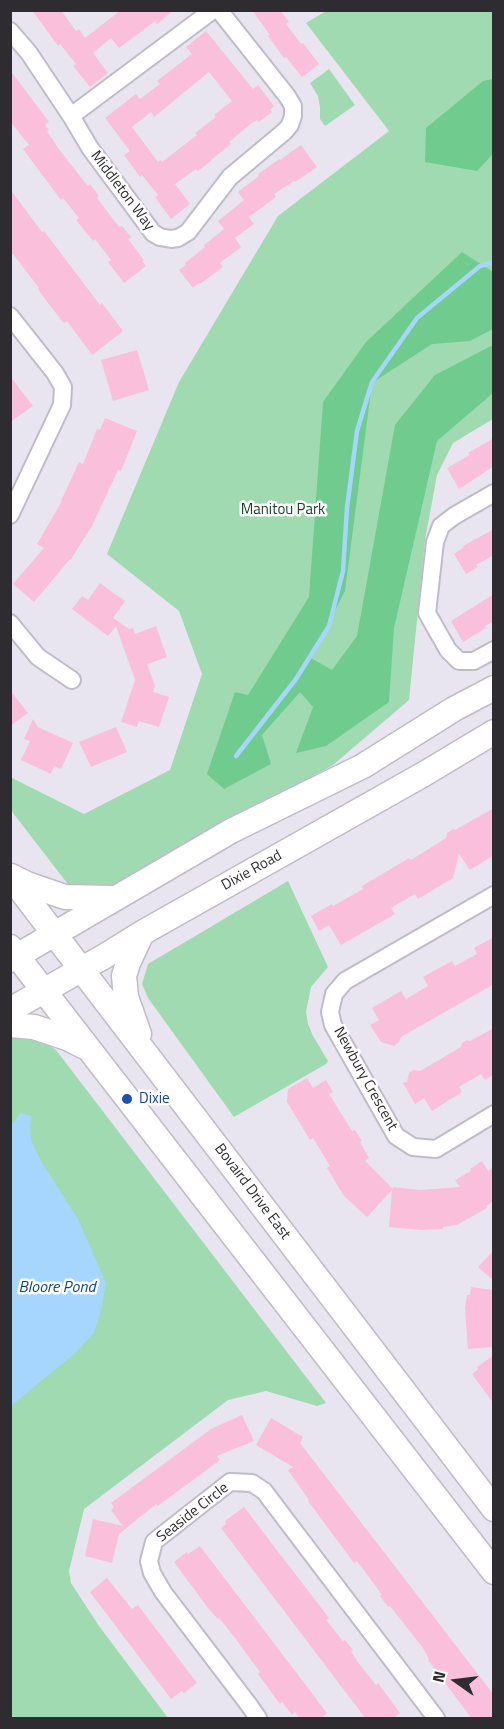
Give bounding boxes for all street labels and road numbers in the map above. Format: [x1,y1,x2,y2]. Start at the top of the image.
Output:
street label: Middleton Way [86,148,158,234]
street label: Dixie Road [219,847,285,895]
street label: Newbury Crescent [329,1024,401,1134]
street label: Bovaird Drive East [210,1141,294,1243]
street label: Seaside Circle [153,1479,233,1547]

